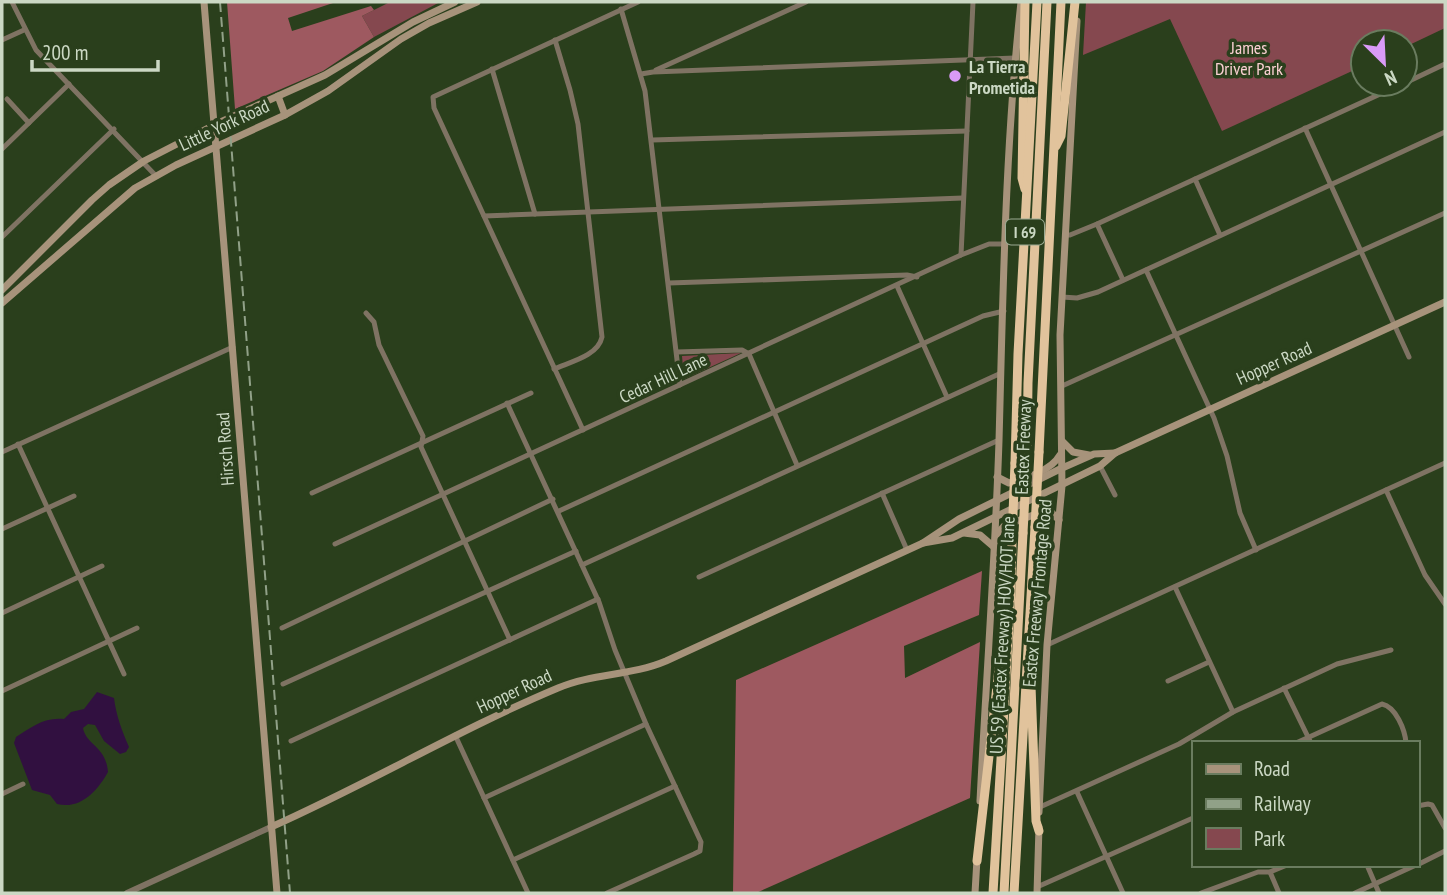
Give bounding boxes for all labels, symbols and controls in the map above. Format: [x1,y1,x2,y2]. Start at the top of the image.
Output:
scale bar [32,28,158,72]
north arrow [1349,28,1419,98]
park label: James Driver Park [1215,36,1283,80]
text: 200 m [42,39,88,66]
place label: La Tierra Prometida [969,55,1035,99]
text: N [1381,65,1400,92]
marker: La Tierra Prometida [947,68,963,84]
street label: Little York Road [175,94,273,156]
road number: I 69 [1006,220,1044,244]
street label: Hopper Road [1233,336,1315,390]
street label: Cedar Hill Lane [615,348,711,408]
street label: Eastex Freeway [1010,399,1036,495]
street label: Hirsch Road [211,412,239,486]
street label: Eastex Freeway Frontage Road [1017,498,1057,688]
street label: US 59 (Eastex Freeway) HOV/HOT lane [984,516,1020,754]
street label: Hopper Road [473,664,555,718]
legend [1192,741,1419,867]
text: Road [1254,755,1290,782]
text: Railway [1254,790,1311,817]
text: Park [1254,825,1285,852]

